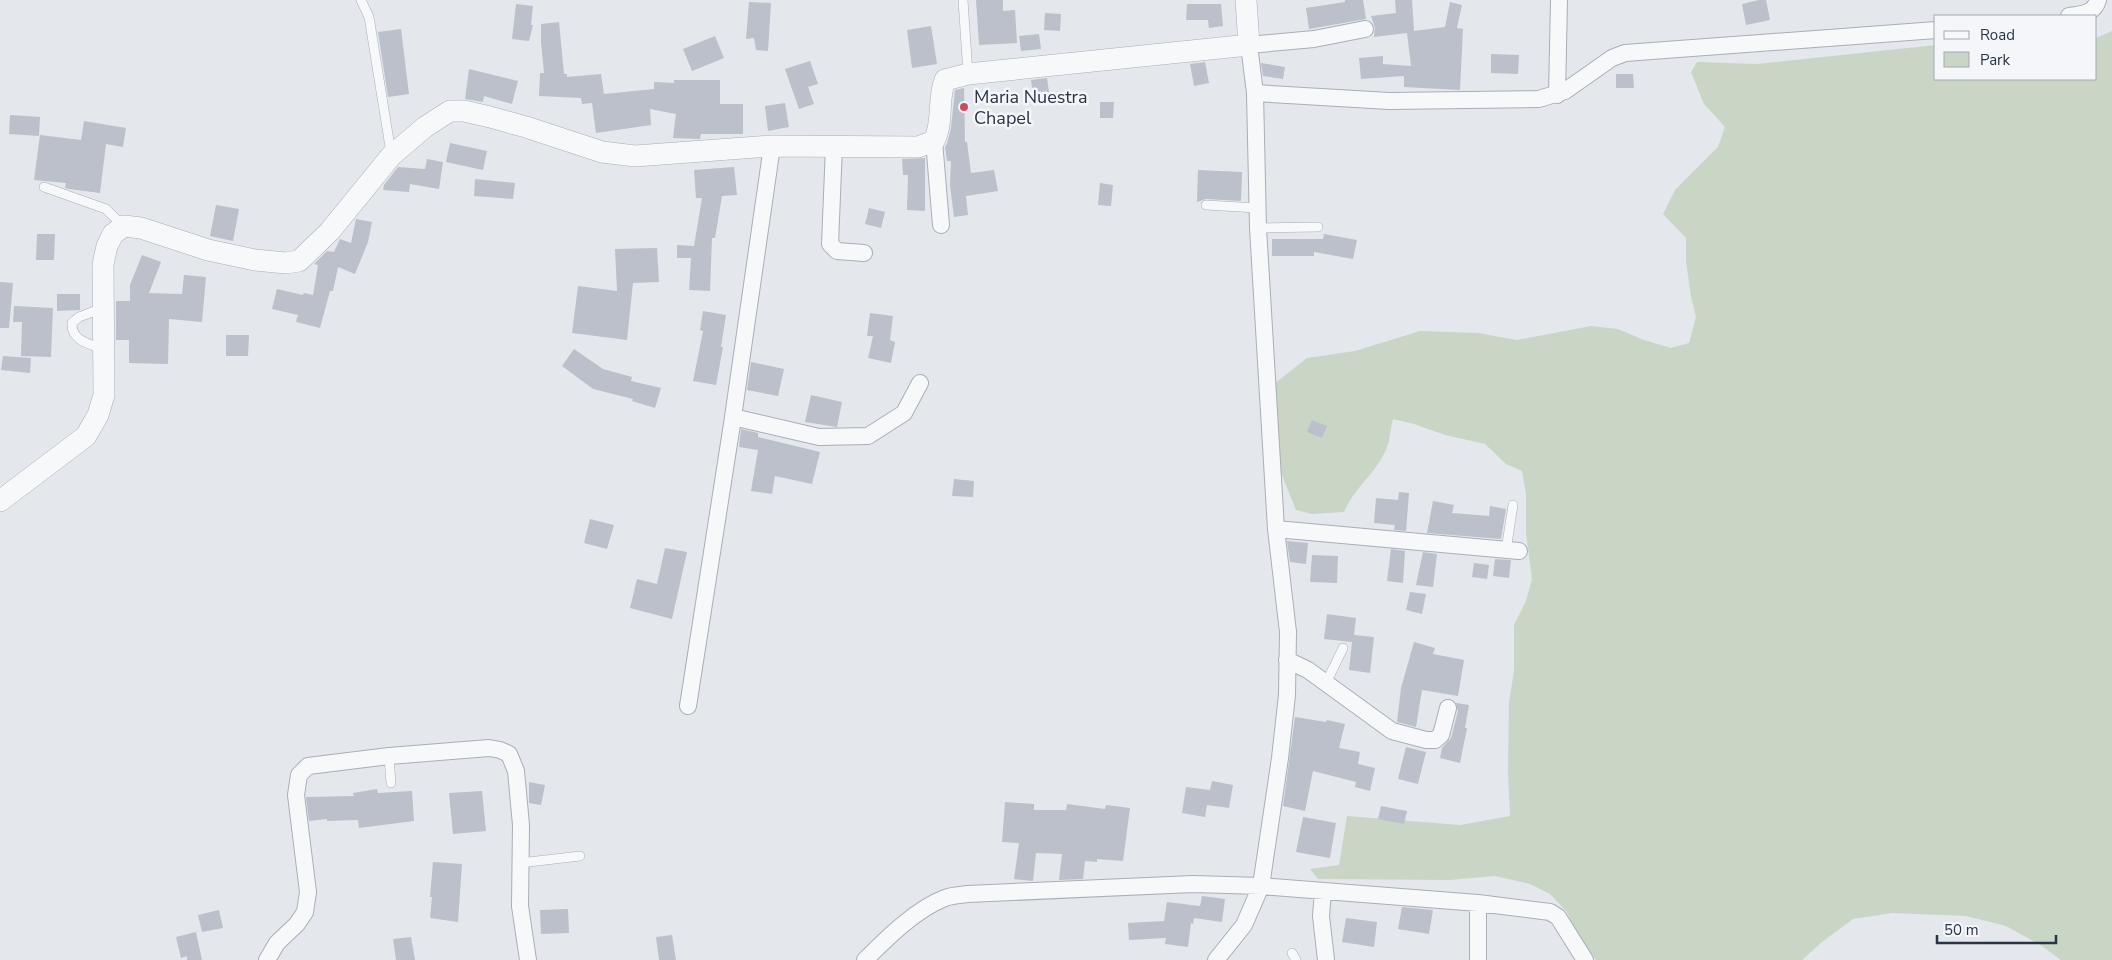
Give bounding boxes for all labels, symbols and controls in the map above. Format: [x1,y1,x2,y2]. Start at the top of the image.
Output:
legend [1934,15,2097,80]
text: Road [1980,25,2015,45]
text: Park [1980,50,2010,70]
place label: Maria Nuestra Chapel [974,85,1087,130]
marker: Maria Nuestra Chapel [958,101,970,113]
scale bar [1937,912,2056,944]
text: 50 m [1944,920,1979,940]

